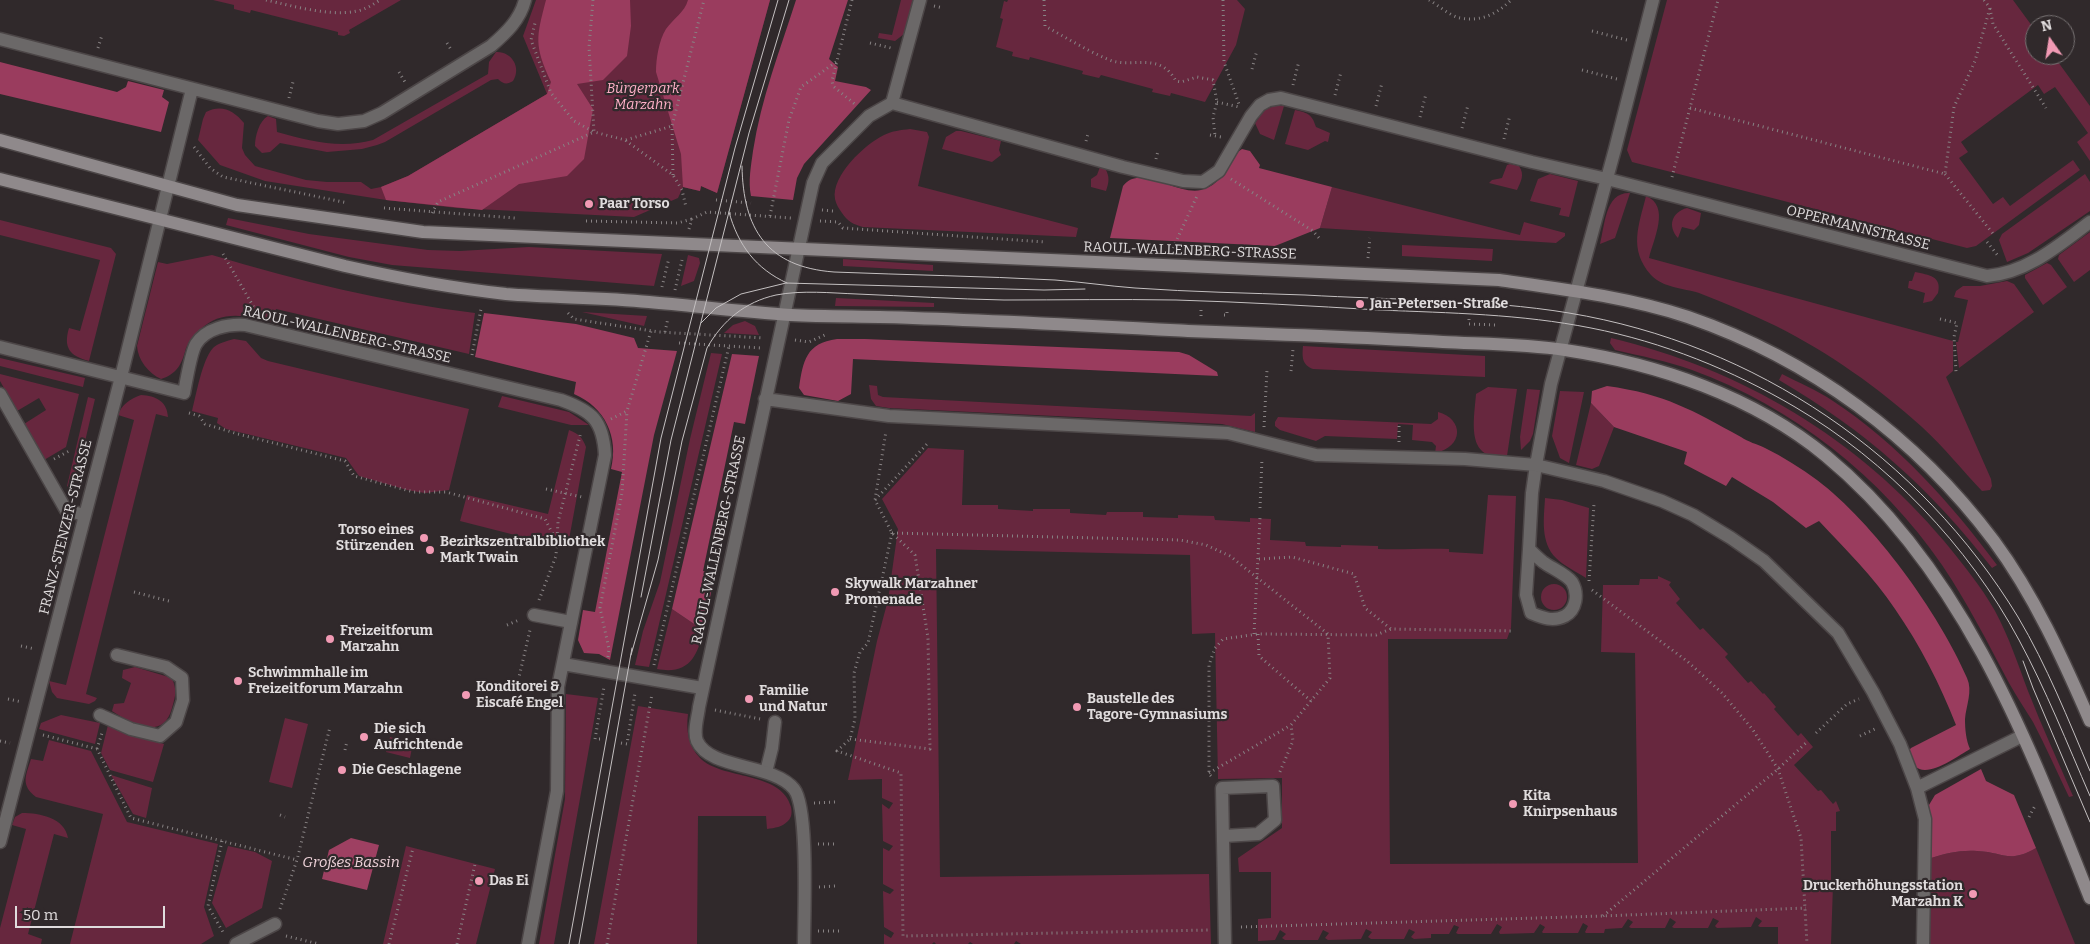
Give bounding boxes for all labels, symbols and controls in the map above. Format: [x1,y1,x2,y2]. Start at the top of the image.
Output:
north arrow [2025,15,2075,65]
text: N [2040,16,2054,35]
park label: Bürgerpark Marzahn [607,81,679,114]
place label: Paar Torso [599,196,670,212]
marker: Paar Torso [583,198,595,210]
street label: OPPERMANNSTRASSE [1784,202,1932,254]
street label: RAOUL-WALLENBERG-STRASSE [1083,239,1297,263]
place label: Jan-Petersen-Straße [1370,296,1508,312]
marker: Jan-Petersen-Straße [1354,298,1366,310]
street label: RAOUL-WALLENBERG-STRASSE [241,303,453,367]
street label: RAOUL-WALLENBERG-STRASSE [689,434,749,646]
street label: FRANZ-STENZER-STRASSE [36,438,96,616]
place label: Torso eines Stürzenden [336,522,414,554]
marker: Torso eines Stürzenden [418,532,430,544]
place label: Bezirkszentralbibliothek Mark Twain [440,534,605,566]
marker: Bezirkszentralbibliothek Mark Twain [424,544,436,556]
place label: Skywalk Marzahner Promenade [845,576,978,608]
marker: Skywalk Marzahner Promenade [829,586,841,598]
place label: Freizeitforum Marzahn [340,623,433,656]
marker: Freizeitforum Marzahn [324,633,336,645]
place label: Schwimmhalle im Freizeitforum Marzahn [248,665,403,698]
marker: Schwimmhalle im Freizeitforum Marzahn [232,675,244,687]
place label: Konditorei & Eiscafé Engel [476,679,563,712]
place label: Familie und Natur [759,683,827,716]
marker: Konditorei & Eiscafé Engel [460,689,472,701]
place label: Baustelle des Tagore-Gymnasiums [1087,691,1227,724]
marker: Familie und Natur [743,693,755,705]
marker: Baustelle des Tagore-Gymnasiums [1071,701,1083,713]
place label: Die sich Aufrichtende [374,721,463,754]
marker: Die sich Aufrichtende [358,731,370,743]
place label: Die Geschlagene [352,762,461,778]
marker: Die Geschlagene [336,764,348,776]
place label: Kita Knirpsenhaus [1523,788,1617,820]
marker: Kita Knirpsenhaus [1507,798,1519,810]
water label: Großes Bassin [302,854,400,872]
place label: Das Ei [489,873,529,889]
marker: Das Ei [473,875,485,887]
place label: Druckerhöhungsstation Marzahn K [1803,878,1963,910]
marker: Druckerhöhungsstation Marzahn K [1967,888,1979,900]
scale bar [18,896,168,928]
text: 50 m [23,906,58,924]

